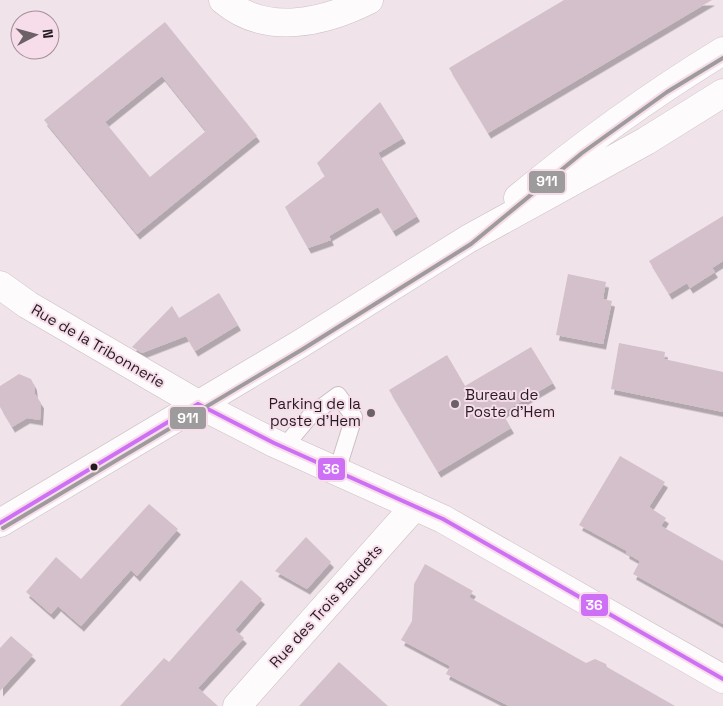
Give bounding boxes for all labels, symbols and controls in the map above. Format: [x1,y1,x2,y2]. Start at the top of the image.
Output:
north arrow [10,10,60,60]
text: N [38,28,57,39]
line badge: 911 [528,170,566,194]
text: 911 [536,172,558,190]
street label: Rue de la Tribonnerie [28,300,168,392]
place label: Bureau de Poste d'Hem [465,385,555,421]
place label: Parking de la poste d'Hem [269,394,361,430]
marker: Bureau de Poste d'Hem [449,398,461,410]
line badge: 911 [169,406,207,430]
marker: Parking de la poste d'Hem [365,407,377,419]
text: 911 [177,409,199,427]
line badge: 36 [317,457,346,481]
text: 36 [322,460,340,478]
unlabelled marker [89,462,99,472]
street label: Rue des Trois Baudets [265,540,386,671]
line badge: 36 [580,593,609,617]
text: 36 [585,596,603,614]

